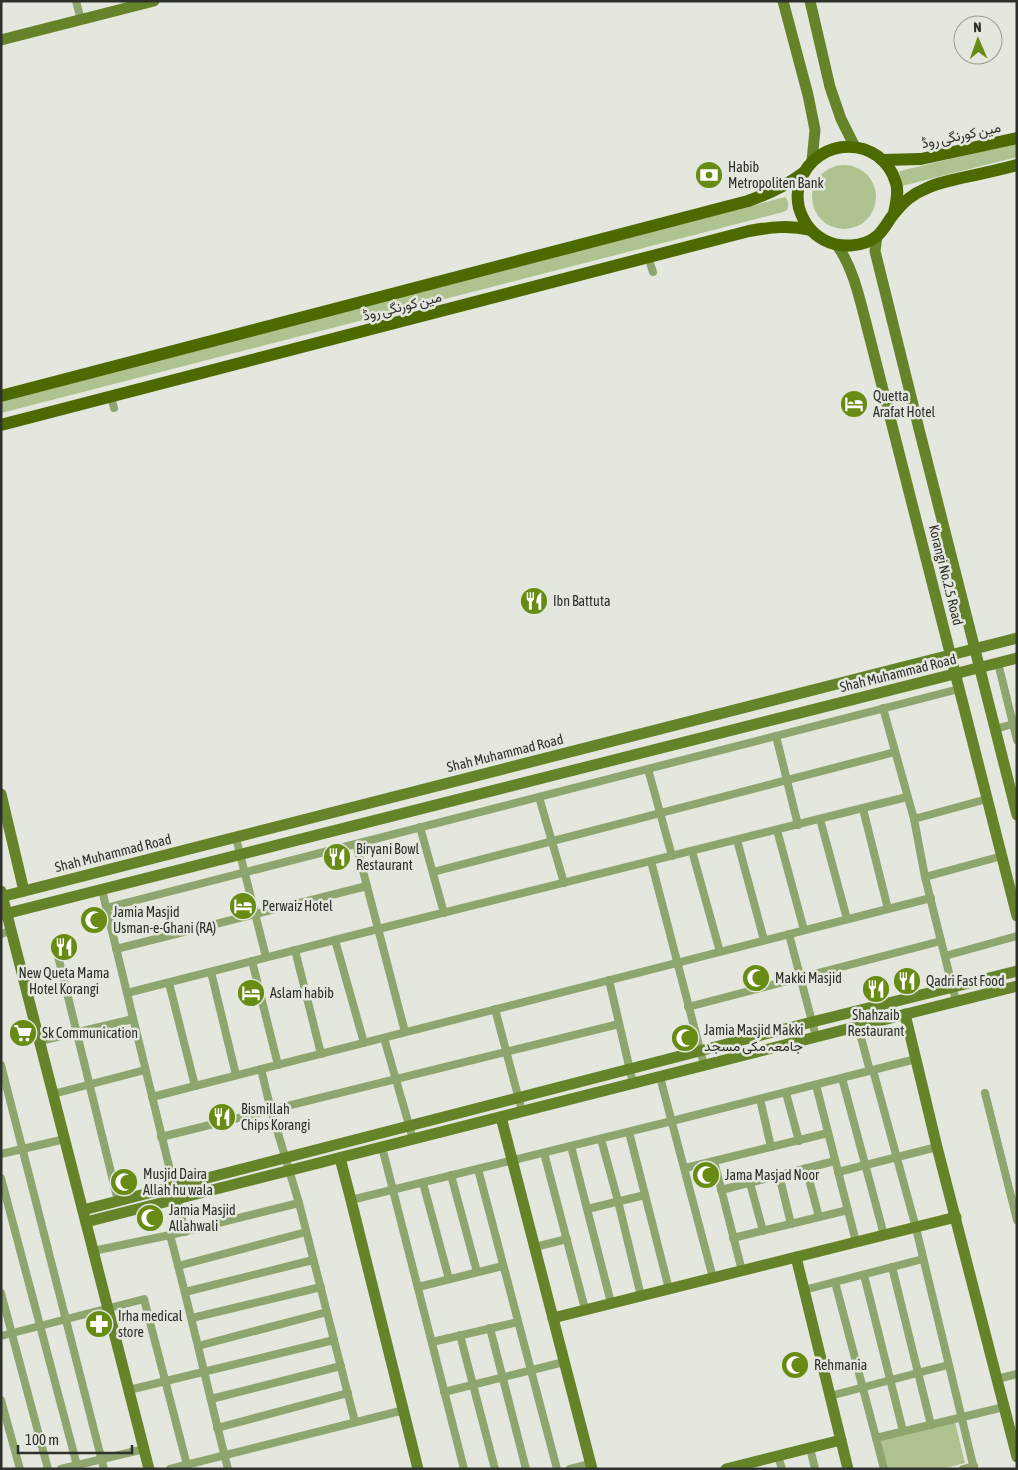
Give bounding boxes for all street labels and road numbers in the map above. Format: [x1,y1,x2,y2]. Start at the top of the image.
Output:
street label: مین کورنگی روڈ [920,119,1002,152]
street label: مین کورنگی روڈ [361,288,443,325]
street label: Korangi No.2.5 Road [926,523,966,627]
street label: Shah Muhammad Road [838,651,958,695]
street label: Shah Muhammad Road [445,731,565,775]
street label: Shah Muhammad Road [53,831,173,875]

